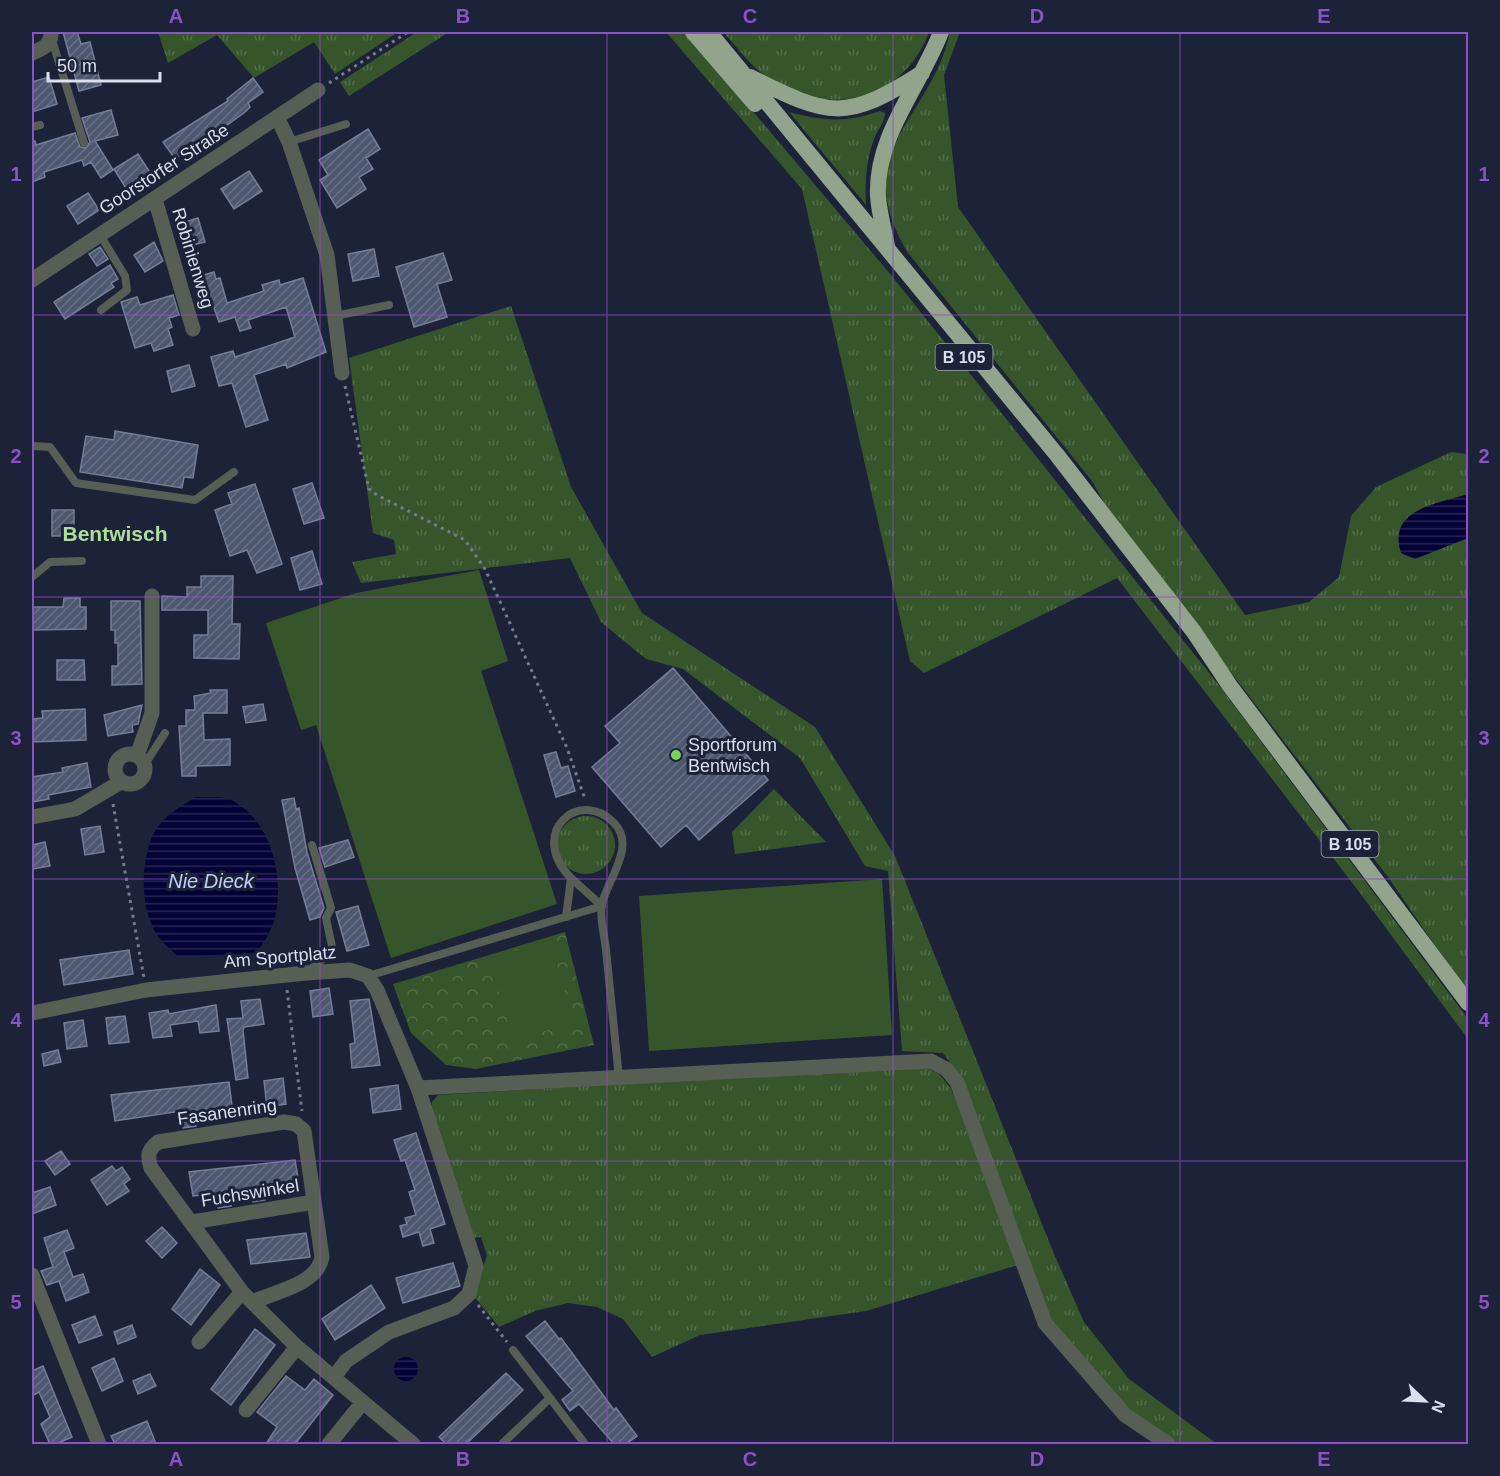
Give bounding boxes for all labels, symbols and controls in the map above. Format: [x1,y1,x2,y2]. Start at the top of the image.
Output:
text: A [169,5,183,27]
text: B [456,5,470,27]
text: C [743,5,757,27]
text: D [1030,5,1044,27]
text: E [1317,5,1331,27]
scale bar [48,45,160,83]
text: 50 m [57,56,97,76]
street label: Goorstorfer Straße [96,120,232,218]
text: 1 [10,163,22,185]
text: 1 [1478,163,1490,185]
street label: Robinienweg [168,205,218,311]
road number: B 105 [936,344,992,370]
text: 2 [10,445,22,467]
text: 2 [1478,445,1490,467]
district label: Bentwisch [62,522,168,545]
text: 3 [10,727,22,749]
text: 3 [1478,727,1490,749]
place label: Sportforum Bentwisch [688,735,777,776]
marker: Sportforum Bentwisch [669,748,683,762]
road number: B 105 [1322,831,1378,857]
water label: Nie Dieck [168,870,255,892]
street label: Am Sportplatz [223,942,337,972]
text: 4 [10,1009,22,1031]
text: 4 [1478,1009,1490,1031]
street label: Fasanenring [176,1095,278,1129]
street label: Fuchswinkel [200,1175,300,1211]
text: 5 [10,1291,22,1313]
text: 5 [1478,1291,1490,1313]
north arrow [1395,1371,1455,1431]
text: N [1428,1398,1448,1415]
text: A [169,1448,183,1470]
text: B [456,1448,470,1470]
text: C [743,1448,757,1470]
text: D [1030,1448,1044,1470]
text: E [1317,1448,1331,1470]

